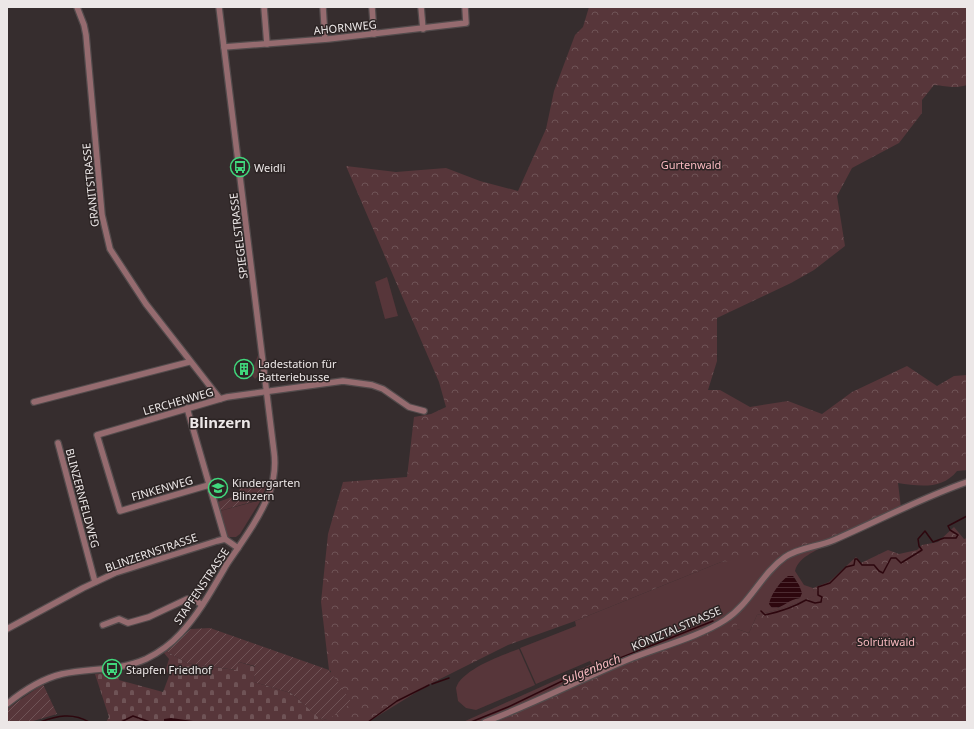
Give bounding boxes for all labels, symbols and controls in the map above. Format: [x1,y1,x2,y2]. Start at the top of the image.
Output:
street label: AHORNWEG [313,16,377,38]
street label: GRANITSTRASSE [78,142,102,228]
bus stop icon: Weidli [229,156,251,178]
park label: Gurtenwald [661,157,721,172]
place label: Weidli [254,160,286,175]
street label: SPIEGELSTRASSE [225,192,251,280]
place label: Ladestation für Batteriebusse [258,356,337,384]
building icon: Ladestation für Batteriebusse [233,358,255,380]
street label: LERCHENWEG [141,384,215,418]
district label: Blinzern [189,412,251,432]
street label: BLINZERNFELDWEG [62,447,104,549]
street label: FINKENWEG [129,472,195,504]
place label: Kindergarten Blinzern [232,475,300,503]
school or university icon: Kindergarten Blinzern [207,477,229,499]
street label: BLINZERNSTRASSE [103,529,199,575]
street label: STAPFENSTRASSE [170,545,232,627]
street label: KÖNIZTALSTRASSE [629,602,723,654]
park label: Solrütiwald [857,634,915,649]
water label: Sulgenbach [559,649,623,689]
bus stop icon: Stapfen Friedhof [101,658,123,680]
place label: Stapfen Friedhof [126,662,213,677]

